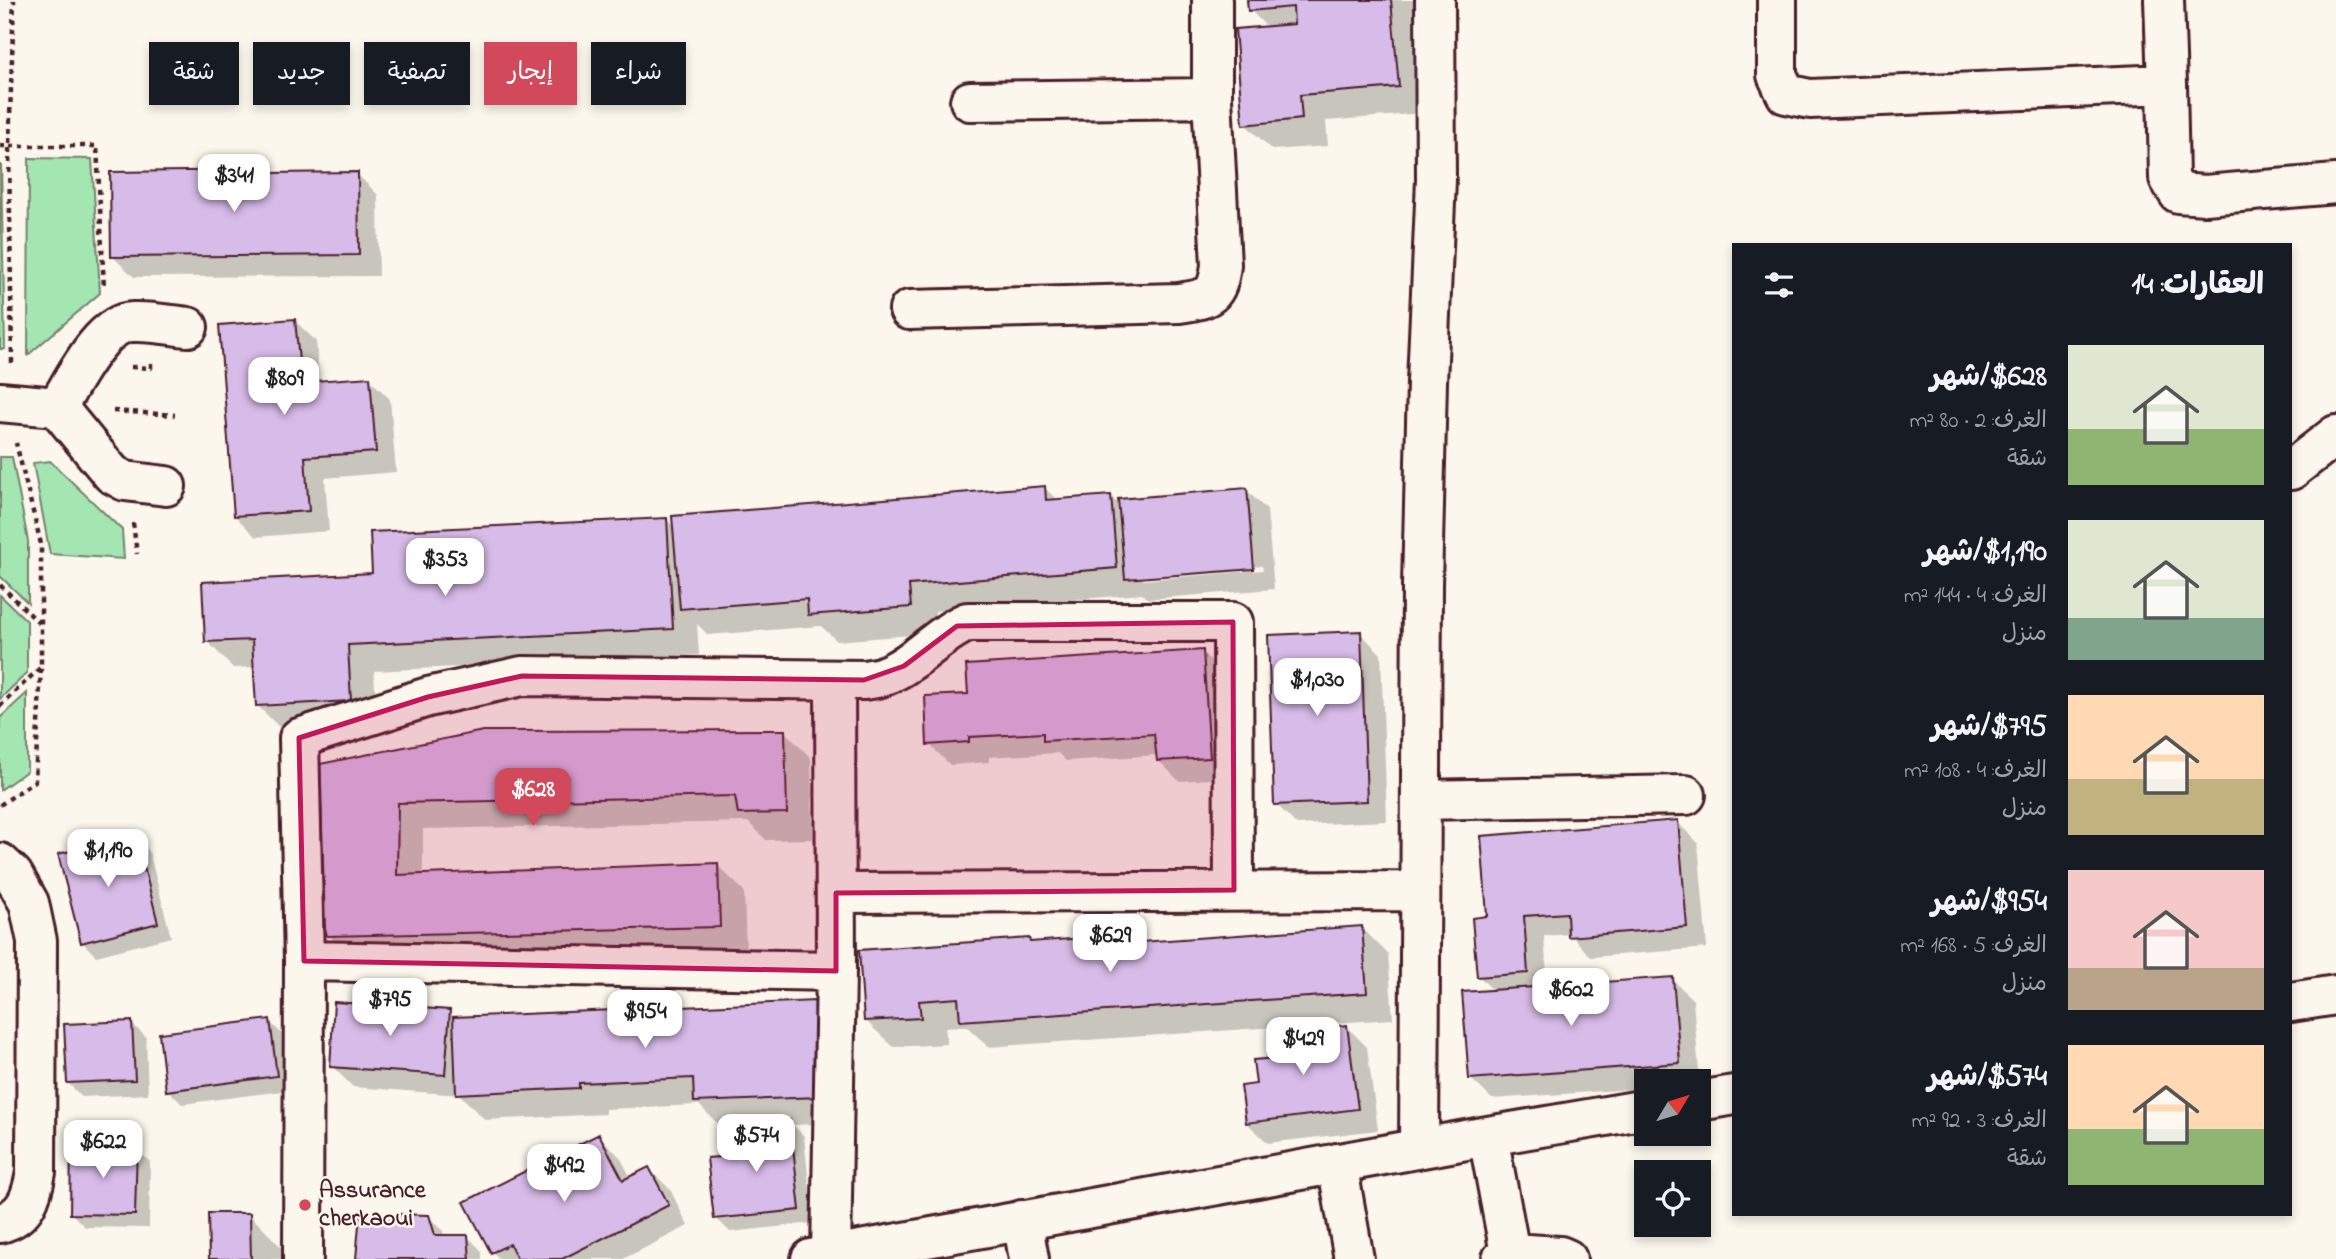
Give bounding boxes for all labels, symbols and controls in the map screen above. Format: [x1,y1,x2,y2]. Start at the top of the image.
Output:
chip: شقة [149,42,239,105]
chip: جديد [253,42,350,105]
chip: تصفية [364,42,470,105]
chip: إيجار [484,42,577,105]
chip: شراء [591,42,686,105]
pin: $341 [193,154,275,214]
text: $341 [214,160,254,193]
text: العقارات: 14 [2132,264,2264,308]
icon: filters [1760,266,1798,304]
text: $628/شهر [1930,356,2047,400]
pin: $809 [243,358,325,417]
text: $809 [264,363,304,396]
icon: home [2124,373,2208,457]
text: الغرف: 2 · 80 m² [1909,405,2047,438]
text: شقة [2007,443,2047,476]
text: $1,190/شهر [1923,531,2047,575]
pin: $353 [404,538,486,598]
text: $353 [422,544,468,577]
icon: home [2124,548,2208,632]
text: الغرف: 4 · 144 m² [1904,580,2047,613]
text: منزل [2002,618,2047,651]
pin: $1,030 [1260,658,1374,718]
text: $1,030 [1290,664,1344,697]
text: $795/شهر [1931,706,2047,750]
icon: home [2124,723,2208,807]
text: الغرف: 4 · 108 m² [1904,755,2047,788]
pin: $628 [492,768,574,828]
text: $628 [511,774,555,807]
text: منزل [2002,793,2047,826]
pin: $1,190 [51,830,165,889]
text: $1,190 [83,835,133,868]
text: $954/شهر [1931,881,2047,925]
icon: home [2124,898,2208,982]
pin: $629 [1069,914,1151,974]
text: $629 [1089,920,1131,953]
text: الغرف: 5 · 168 m² [1900,930,2047,963]
pin: $602 [1530,968,1612,1028]
text: منزل [2002,968,2047,1001]
text: $602 [1548,974,1594,1007]
pin: $795 [349,978,431,1038]
text: $795 [368,984,412,1017]
pin: $954 [604,990,686,1050]
text: $954 [623,996,667,1029]
pin: $429 [1262,1018,1344,1077]
text: $429 [1282,1023,1324,1056]
text: $574/شهر [1928,1056,2047,1100]
north arrow [1634,1069,1712,1146]
map controls [1634,1069,1711,1237]
icon: home [2124,1073,2208,1157]
text: الغرف: 3 · 92 m² [1912,1105,2047,1138]
pin: $574 [715,1114,797,1174]
pin: $622 [62,1120,144,1180]
text: $574 [733,1120,779,1153]
text: $622 [80,1126,126,1159]
text: شقة [2007,1143,2047,1176]
pin: $492 [523,1144,605,1204]
text: $492 [543,1150,585,1183]
button: locate [1634,1160,1711,1237]
place label: Assurance cherkaoui [319,1174,427,1237]
marker: Assurance cherkaoui [297,1197,313,1213]

